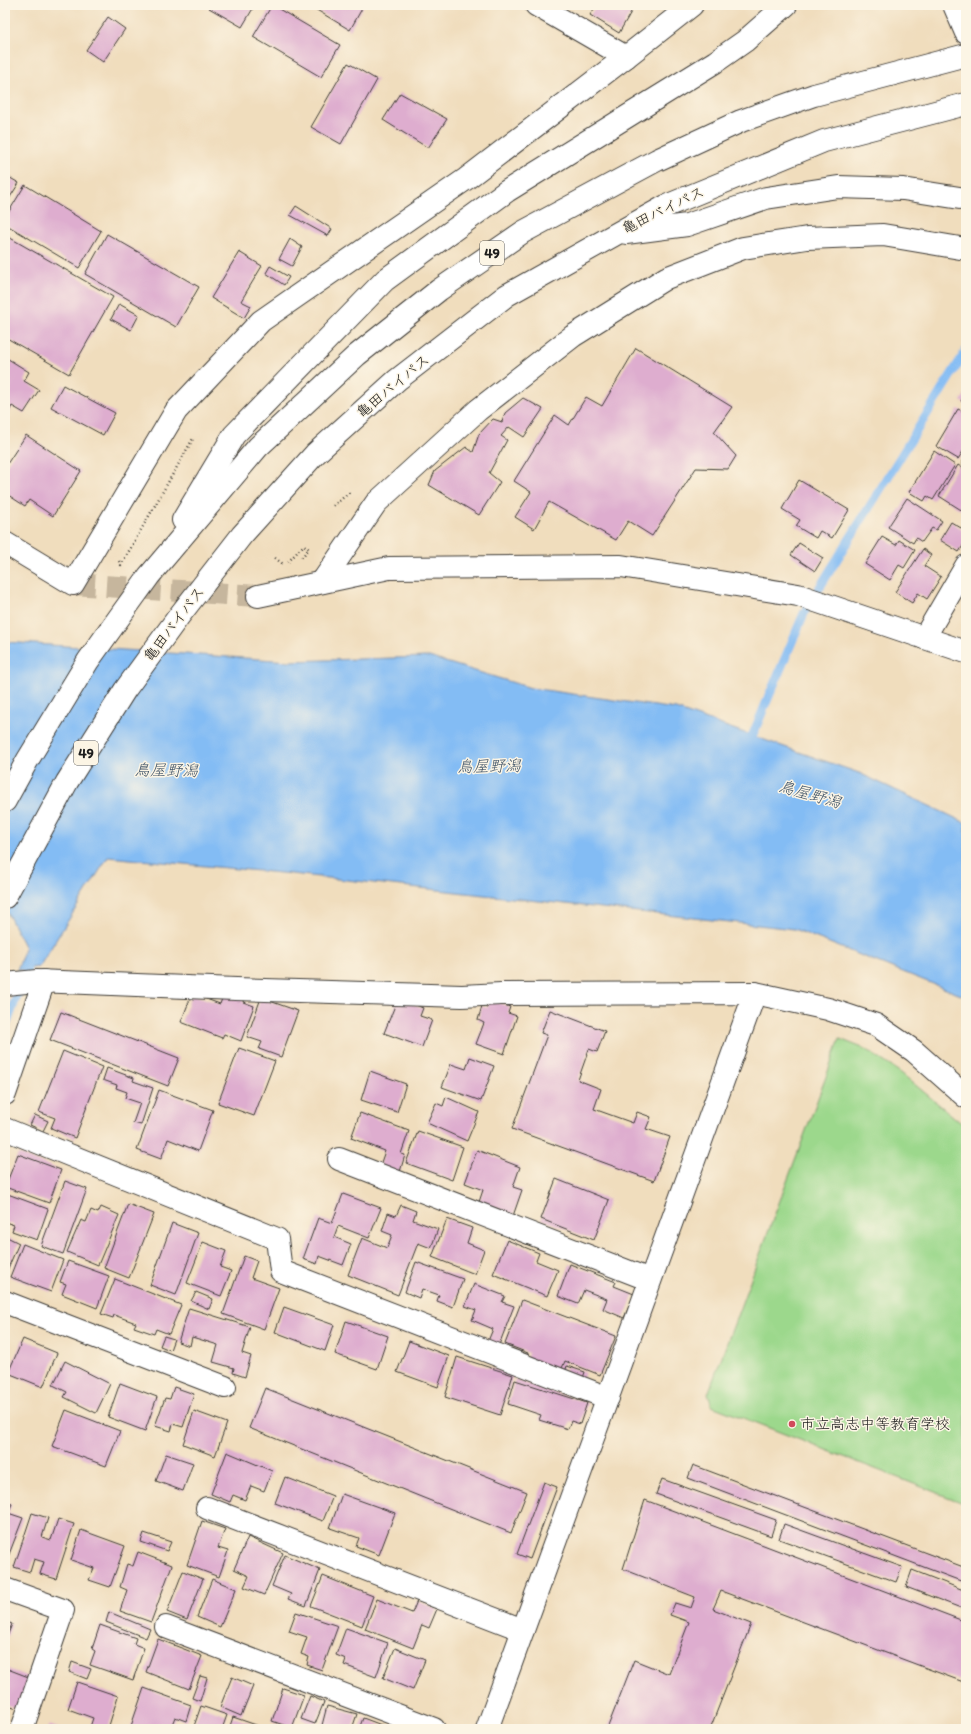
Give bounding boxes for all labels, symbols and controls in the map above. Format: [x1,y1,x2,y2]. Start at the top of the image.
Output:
street label: 亀田バイパス [619,182,707,238]
road number: 49 [480,241,504,265]
street label: 亀田バイパス [353,350,433,422]
street label: 亀田バイパス [140,583,208,665]
road number: 49 [74,741,98,765]
water label: 鳥屋野潟 [457,756,522,776]
water label: 鳥屋野潟 [134,760,199,780]
water label: 鳥屋野潟 [777,776,844,812]
place label: 市立高志中等教育学校 [800,1415,950,1433]
marker: 市立高志中等教育学校 [787,1419,797,1429]

